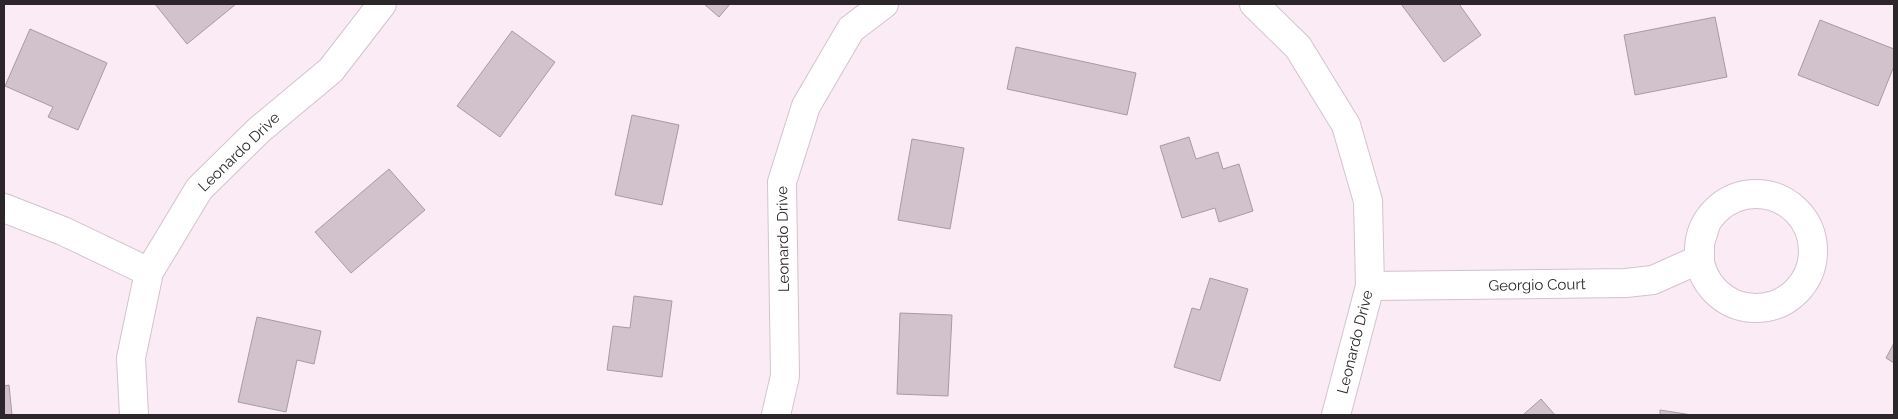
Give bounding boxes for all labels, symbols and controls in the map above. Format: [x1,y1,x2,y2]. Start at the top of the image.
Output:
street label: Leonardo Drive [195,109,284,195]
street label: Leonardo Drive [773,186,793,292]
street label: Georgio Court [1488,275,1586,295]
street label: Leonardo Drive [1333,288,1377,396]

